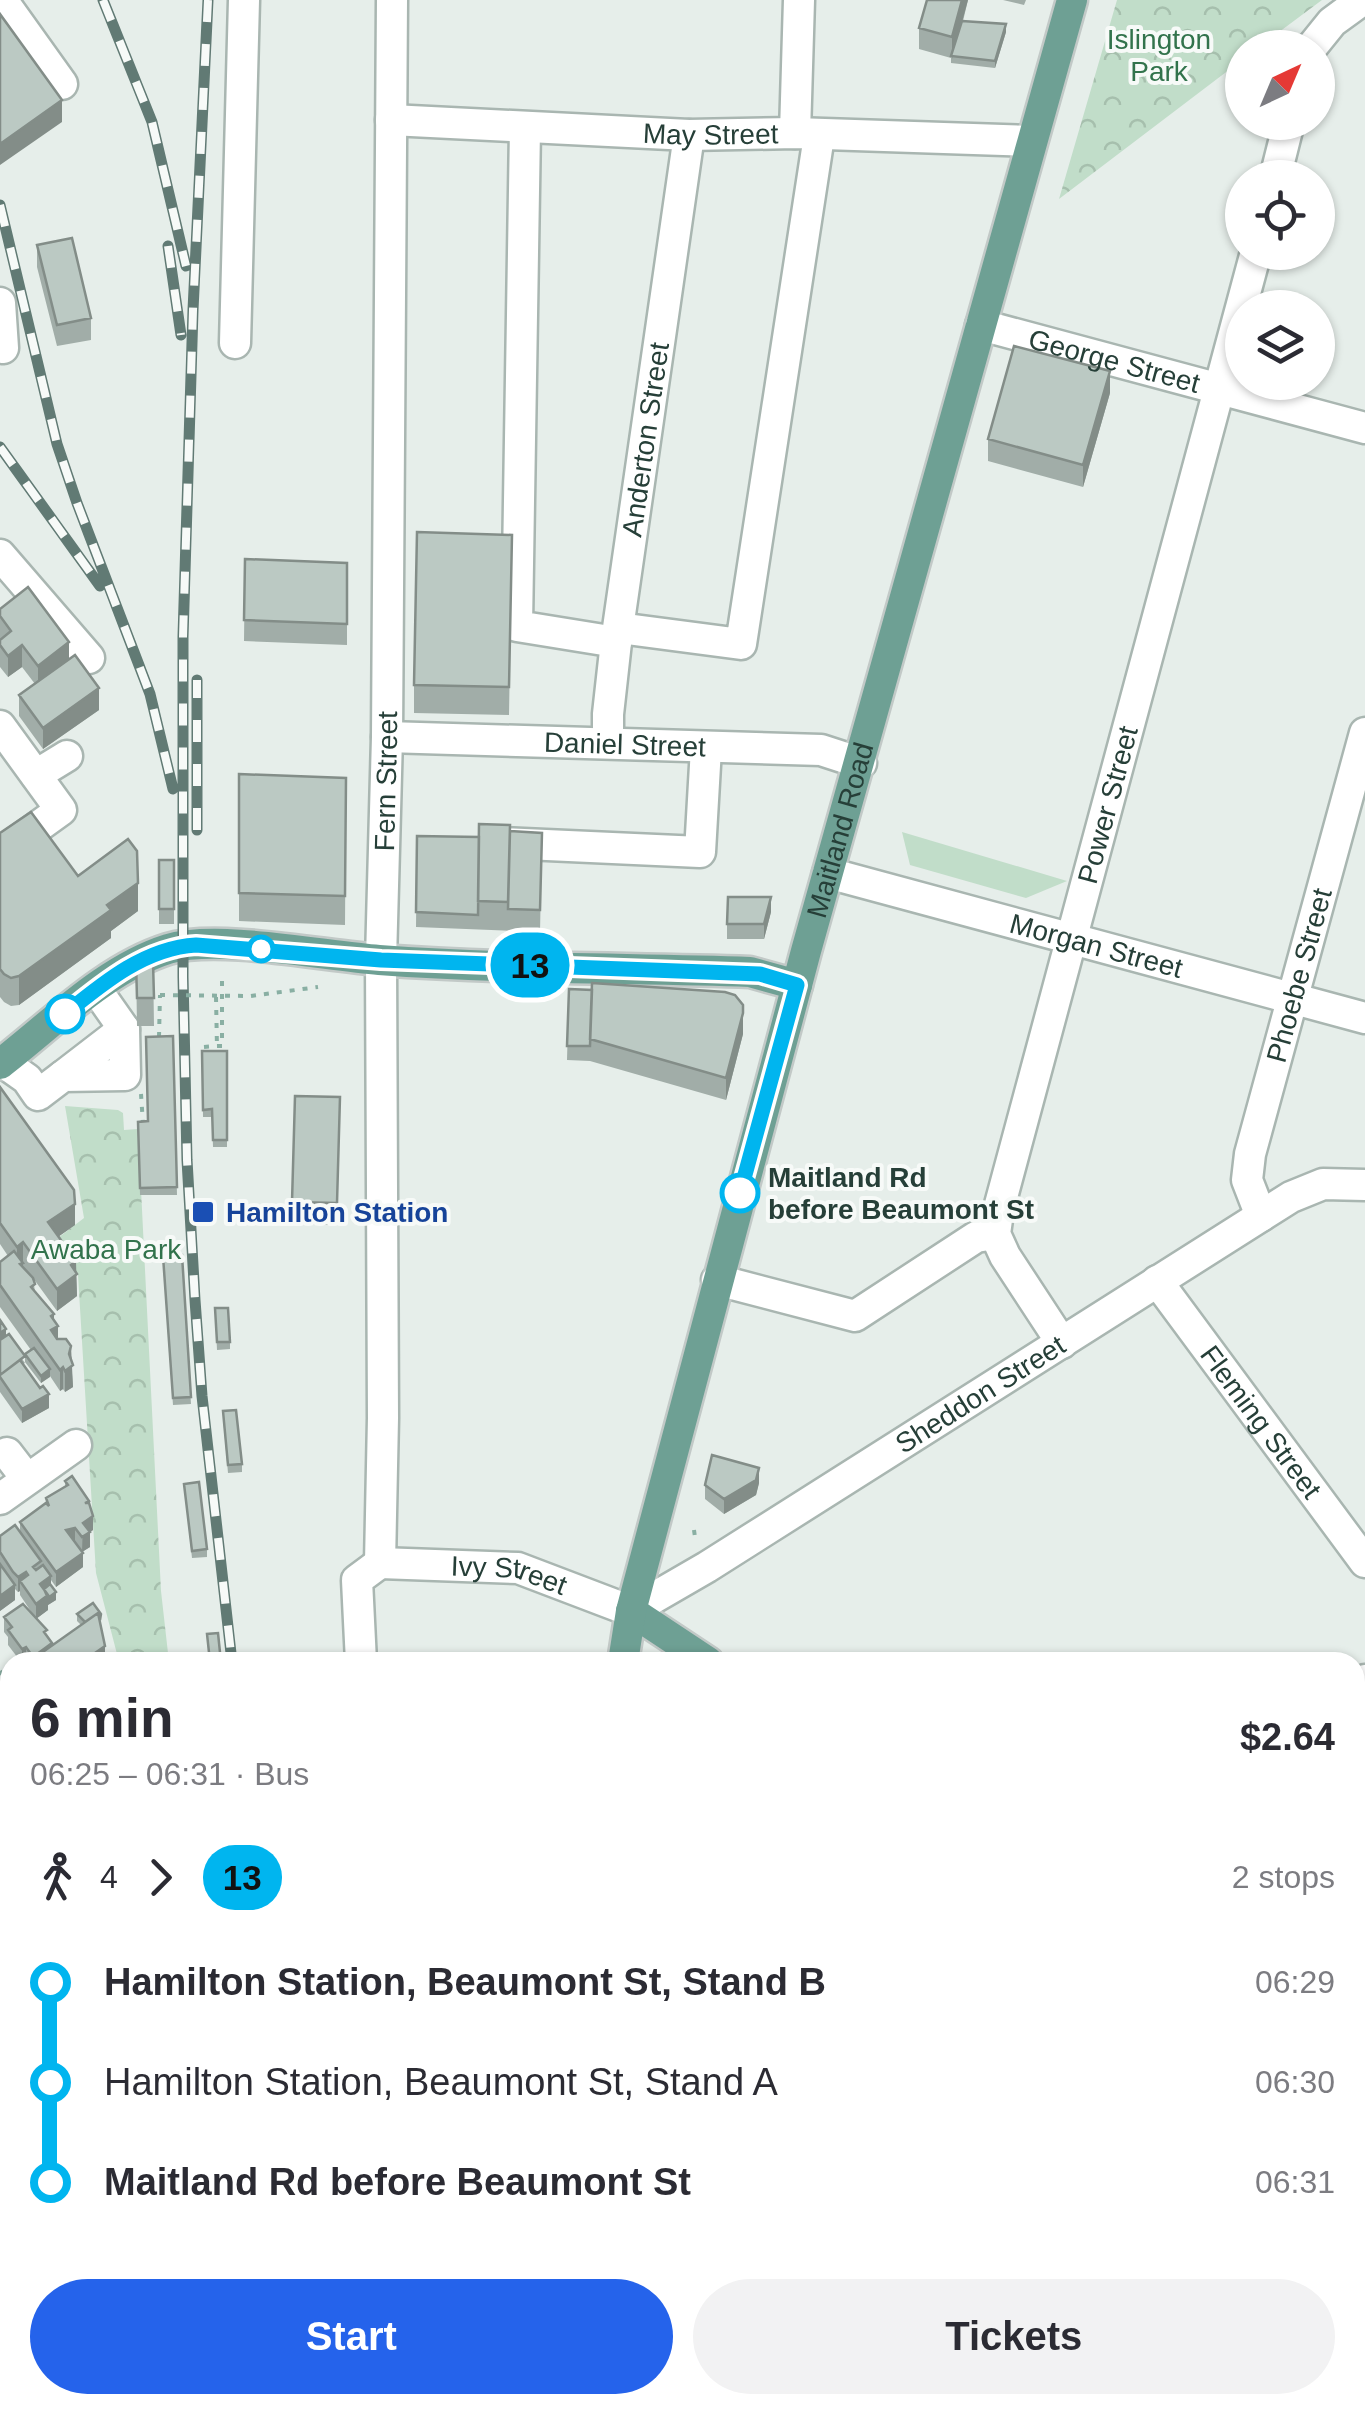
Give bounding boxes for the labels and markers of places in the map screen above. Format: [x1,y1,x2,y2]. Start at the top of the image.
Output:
unlabelled marker [248,936,274,962]
unlabelled marker [46,995,84,1033]
place label: Maitland Rd before Beaumont St [768,1162,1034,1225]
marker: Maitland Rd before Beaumont St [721,1174,759,1212]
place label: Hamilton Station [226,1197,448,1228]
marker: Hamilton Station [190,1199,216,1225]

